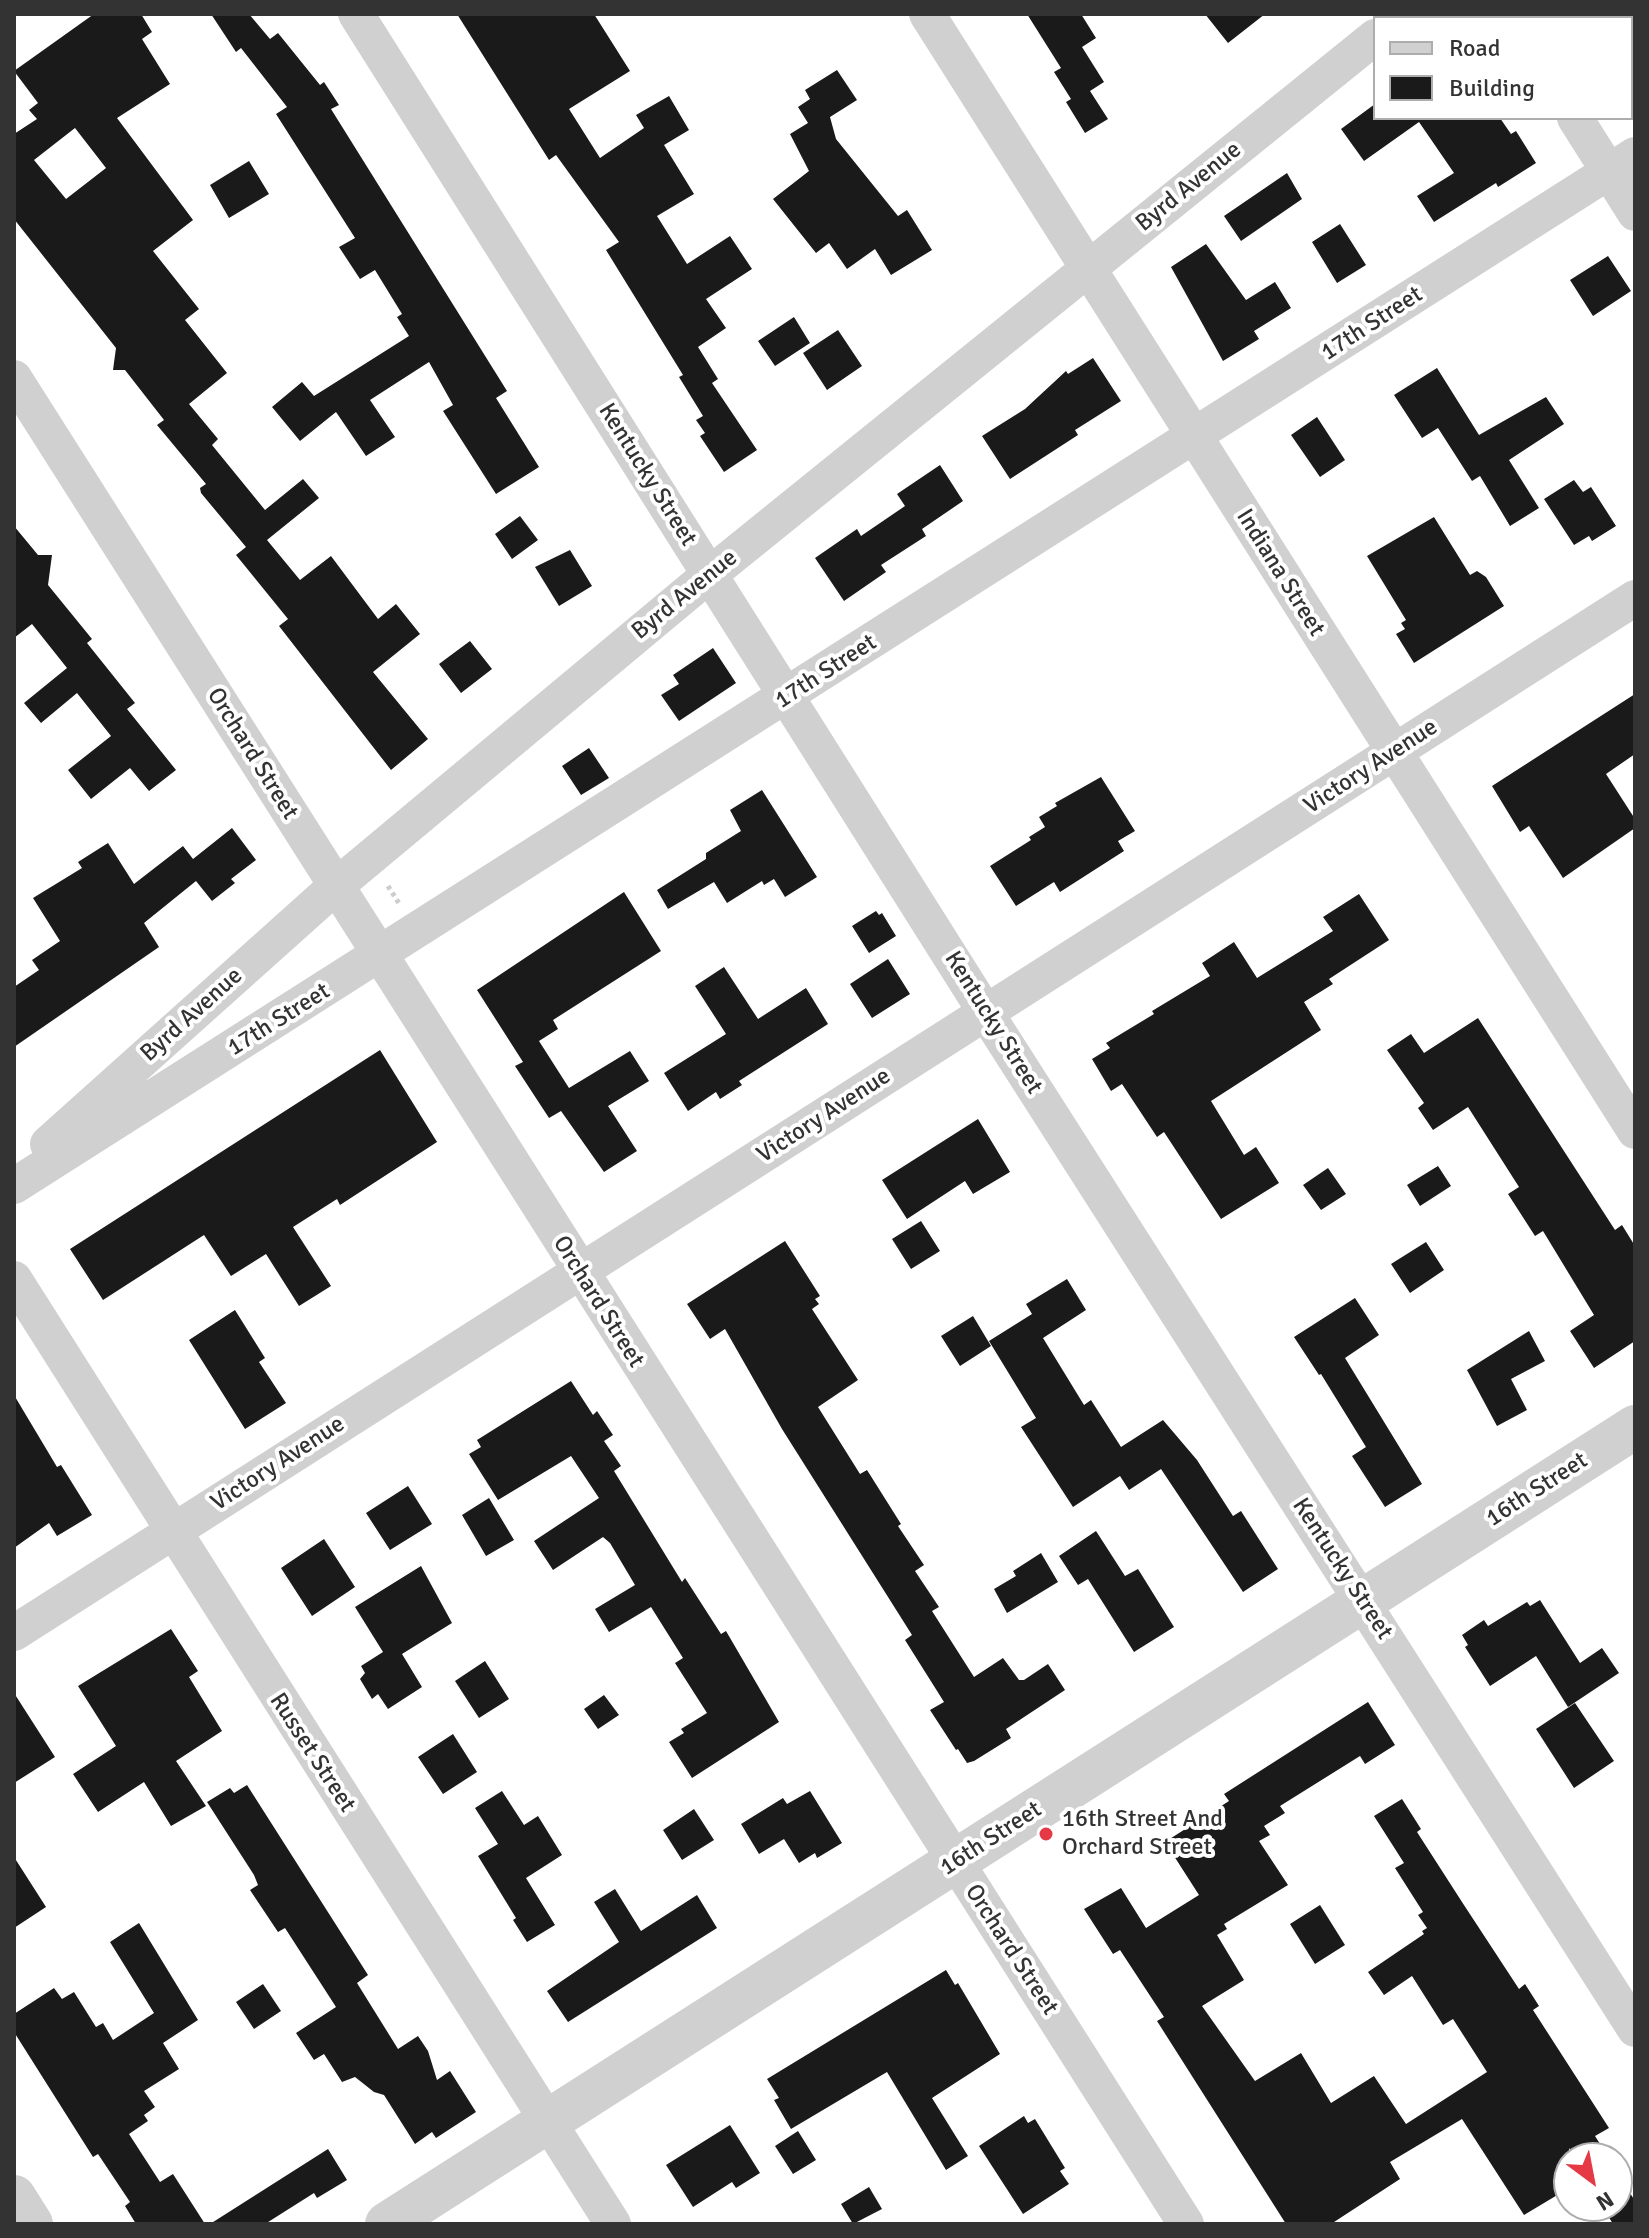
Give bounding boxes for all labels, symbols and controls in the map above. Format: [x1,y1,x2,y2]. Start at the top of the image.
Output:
legend [1373,16,1633,120]
text: Road [1449,33,1500,63]
text: Building [1449,73,1535,103]
street label: Byrd Avenue [1131,136,1247,238]
street label: 17th Street [1316,281,1428,367]
street label: Kentucky Street [592,398,702,552]
street label: Indiana Street [1229,504,1331,642]
street label: Byrd Avenue [627,544,743,646]
street label: 17th Street [770,629,882,715]
street label: Orchard Street [200,683,304,825]
street label: Victory Avenue [1299,713,1443,821]
street label: Kentucky Street [938,946,1048,1100]
street label: Byrd Avenue [135,962,249,1068]
street label: 17th Street [223,977,335,1063]
street label: Victory Avenue [752,1062,896,1170]
street label: Orchard Street [546,1231,650,1373]
street label: Victory Avenue [206,1410,350,1518]
street label: 16th Street [1481,1447,1593,1533]
street label: Kentucky Street [1286,1493,1398,1645]
street label: Russet Street [263,1688,361,1818]
street label: 16th Street [935,1796,1047,1882]
place label: 16th Street And Orchard Street [1062,1806,1223,1862]
marker: 16th Street And Orchard Street [1037,1825,1055,1843]
street label: Orchard Street [958,1879,1064,2021]
north arrow [1553,2142,1633,2222]
text: N [1591,2186,1619,2217]

